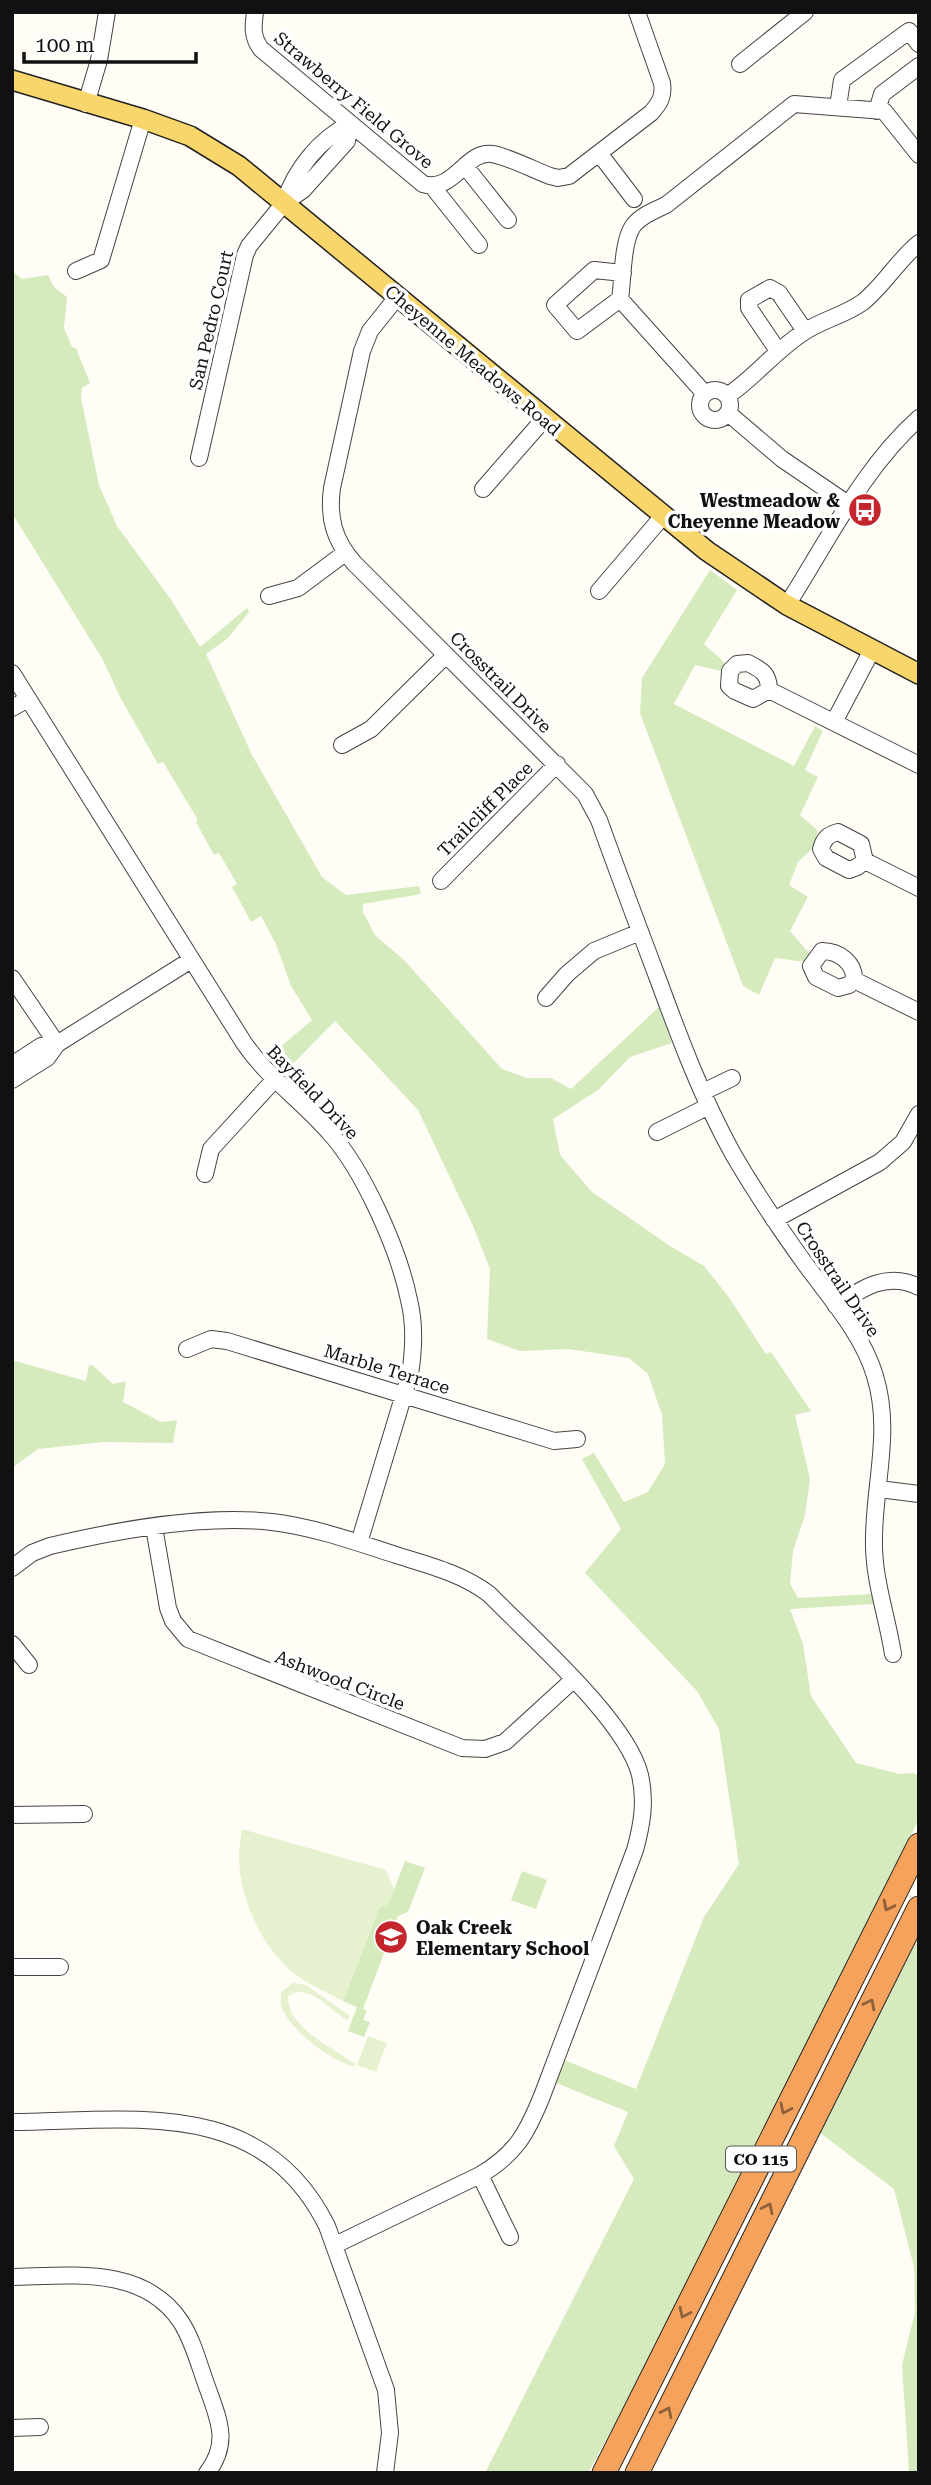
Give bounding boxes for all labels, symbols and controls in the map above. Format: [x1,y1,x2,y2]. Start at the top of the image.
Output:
scale bar [24,21,196,65]
street label: Strawberry Field Grove [270,27,438,173]
text: 100 m [35,33,95,57]
street label: San Pedro Court [185,248,237,392]
street label: Cheyenne Meadows Road [381,280,565,440]
place label: Westmeadow & Cheyenne Meadow [668,490,841,532]
bus stop icon: Westmeadow & Cheyenne Meadow [846,491,884,529]
street label: Crosstrail Drive [446,627,556,737]
street label: Trailcliff Place [433,757,537,861]
street label: Bayfield Drive [263,1041,363,1143]
street label: Crosstrail Drive [792,1217,884,1341]
street label: Marble Terrace [321,1340,453,1398]
street label: Ashwood Circle [272,1646,408,1714]
one-way arrow [882,1899,896,1911]
place label: Oak Creek Elementary School [416,1917,589,1959]
school or university icon: Oak Creek Elementary School [372,1918,410,1956]
one-way arrow [862,1999,875,2012]
one-way arrow [780,2102,794,2114]
road number: CO 115 [726,2146,796,2172]
one-way arrow [760,2203,774,2215]
one-way arrow [679,2306,693,2318]
one-way arrow [659,2407,673,2419]

